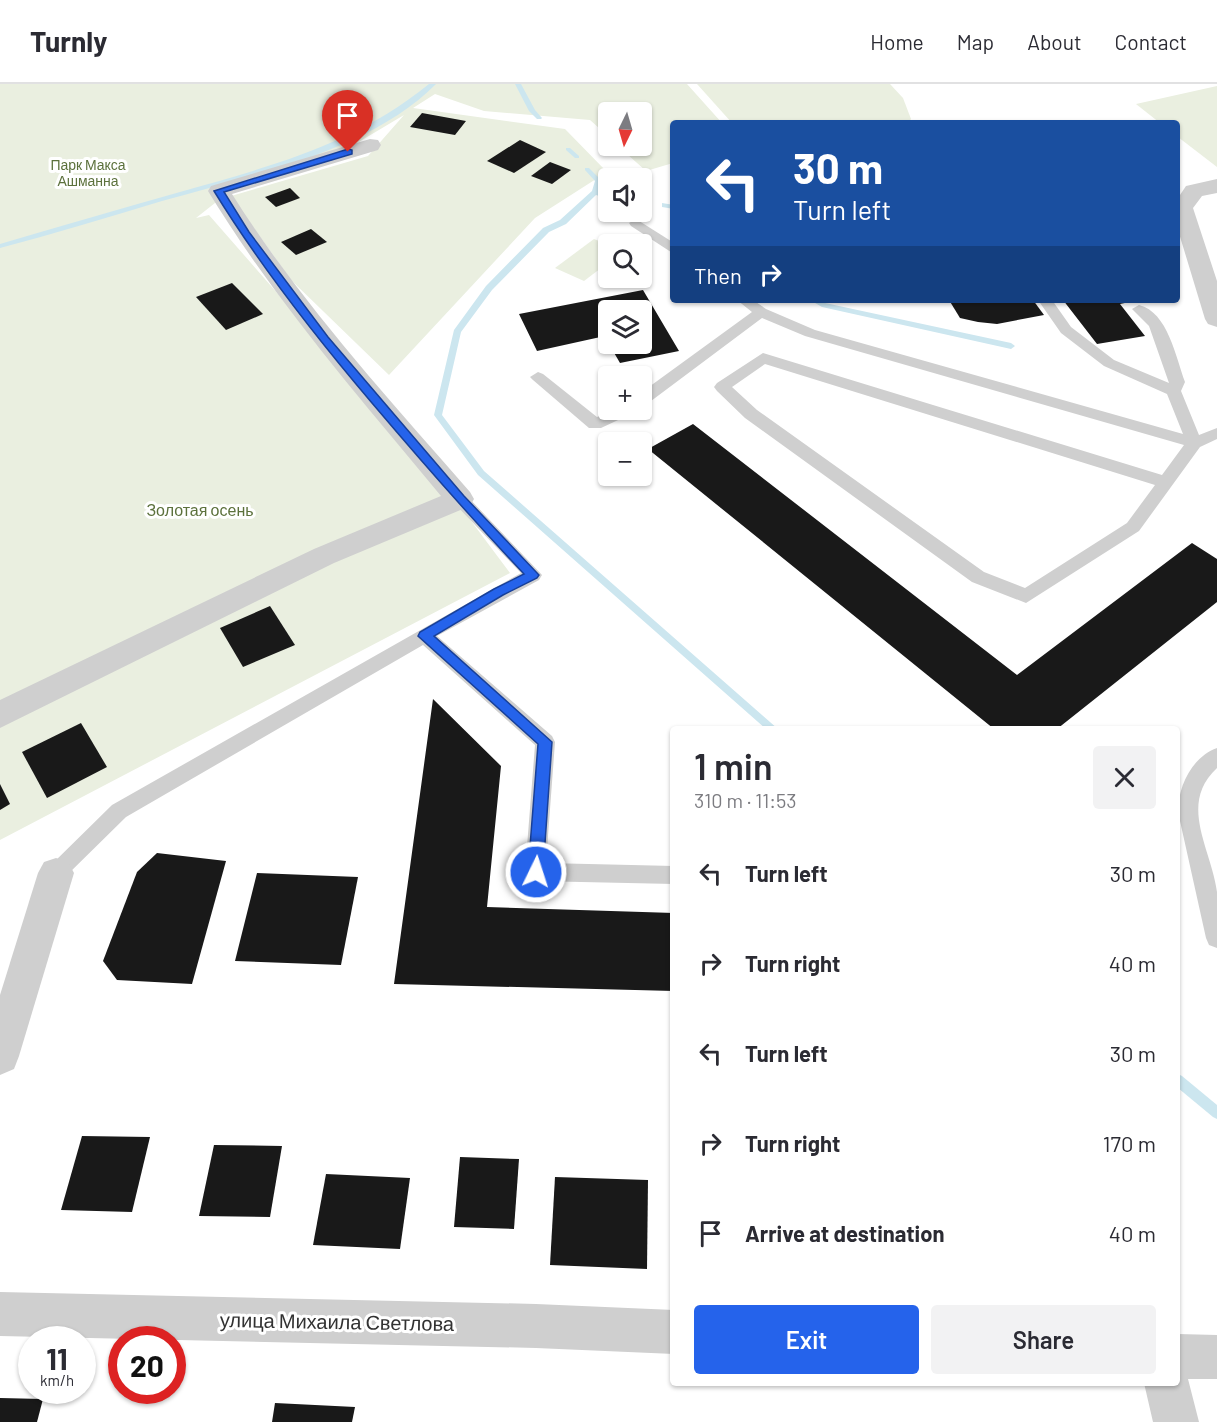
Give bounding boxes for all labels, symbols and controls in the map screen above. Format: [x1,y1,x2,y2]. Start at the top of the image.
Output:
text: Turnly [30,24,107,58]
text: Home [870,29,924,54]
text: Map [957,29,994,54]
text: About [1027,29,1082,54]
text: Contact [1115,29,1187,54]
pin [322,90,373,152]
icon: arrive [331,99,364,132]
north arrow [598,102,652,156]
map controls [598,102,652,486]
text: 30 m [793,142,883,192]
icon: left [694,144,772,222]
park label: Парк Макса Ашманна [50,156,126,189]
button: sound [598,168,652,222]
text: Turn left [793,193,891,225]
button: search [598,234,652,288]
icon: right [754,258,787,291]
text: Then [694,262,742,288]
button: layers [598,300,652,354]
button: + [598,366,652,420]
button: − [598,432,652,486]
park label: Золотая осень [146,500,254,519]
text: 1 min [694,744,773,787]
button: close [1093,746,1156,809]
text: 310 m · 11:53 [694,788,797,812]
position arrow [504,840,568,904]
icon: left [694,857,727,890]
text: Turn left [745,860,828,886]
text: 30 m [1110,860,1156,886]
icon: right [694,947,727,980]
text: Turn right [745,950,840,976]
text: 40 m [1109,950,1156,976]
icon: left [694,1037,727,1070]
text: Turn left [745,1040,828,1066]
text: 30 m [1110,1040,1156,1066]
icon: right [694,1127,727,1160]
text: Turn right [745,1130,840,1156]
text: 170 m [1103,1130,1156,1156]
icon: arrive [694,1217,727,1250]
text: Arrive at destination [745,1220,944,1246]
text: 40 m [1109,1220,1156,1246]
button: Exit [694,1305,919,1374]
button: Share [931,1305,1156,1374]
street label: улица Михаила Светлова [220,1307,455,1335]
speed limit sign: 20 [108,1326,186,1404]
text: 11 [46,1340,68,1376]
text: km/h [40,1371,74,1389]

